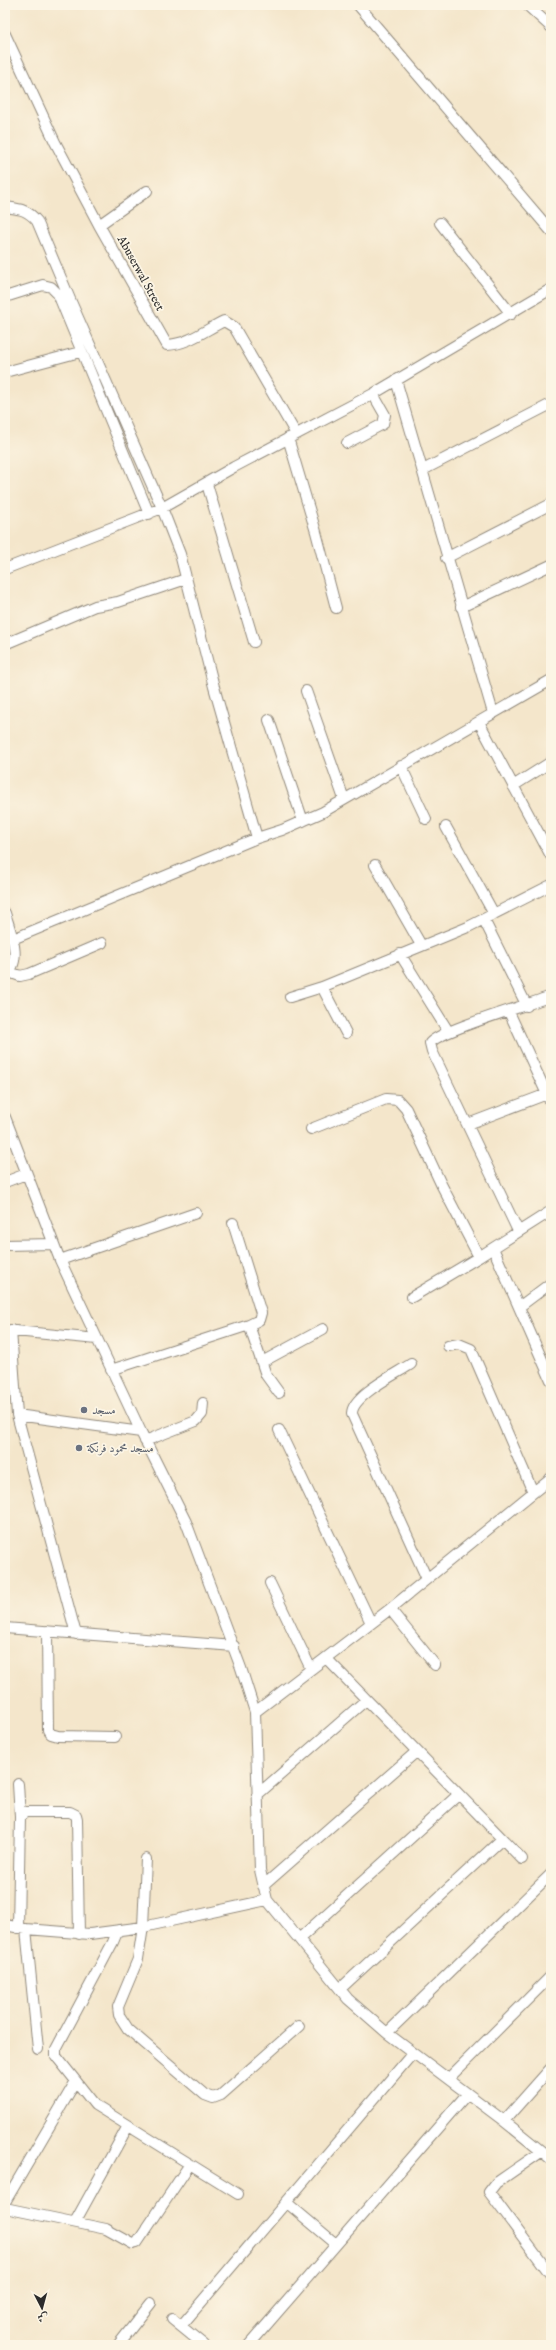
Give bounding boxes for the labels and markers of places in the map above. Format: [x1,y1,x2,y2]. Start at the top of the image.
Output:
place label: مسجد [92,1403,116,1418]
marker: مسجد [79,1405,89,1415]
place label: مسجد محمود فرنكة [86,1441,154,1456]
marker: مسجد محمود فرنكة [74,1443,84,1453]

